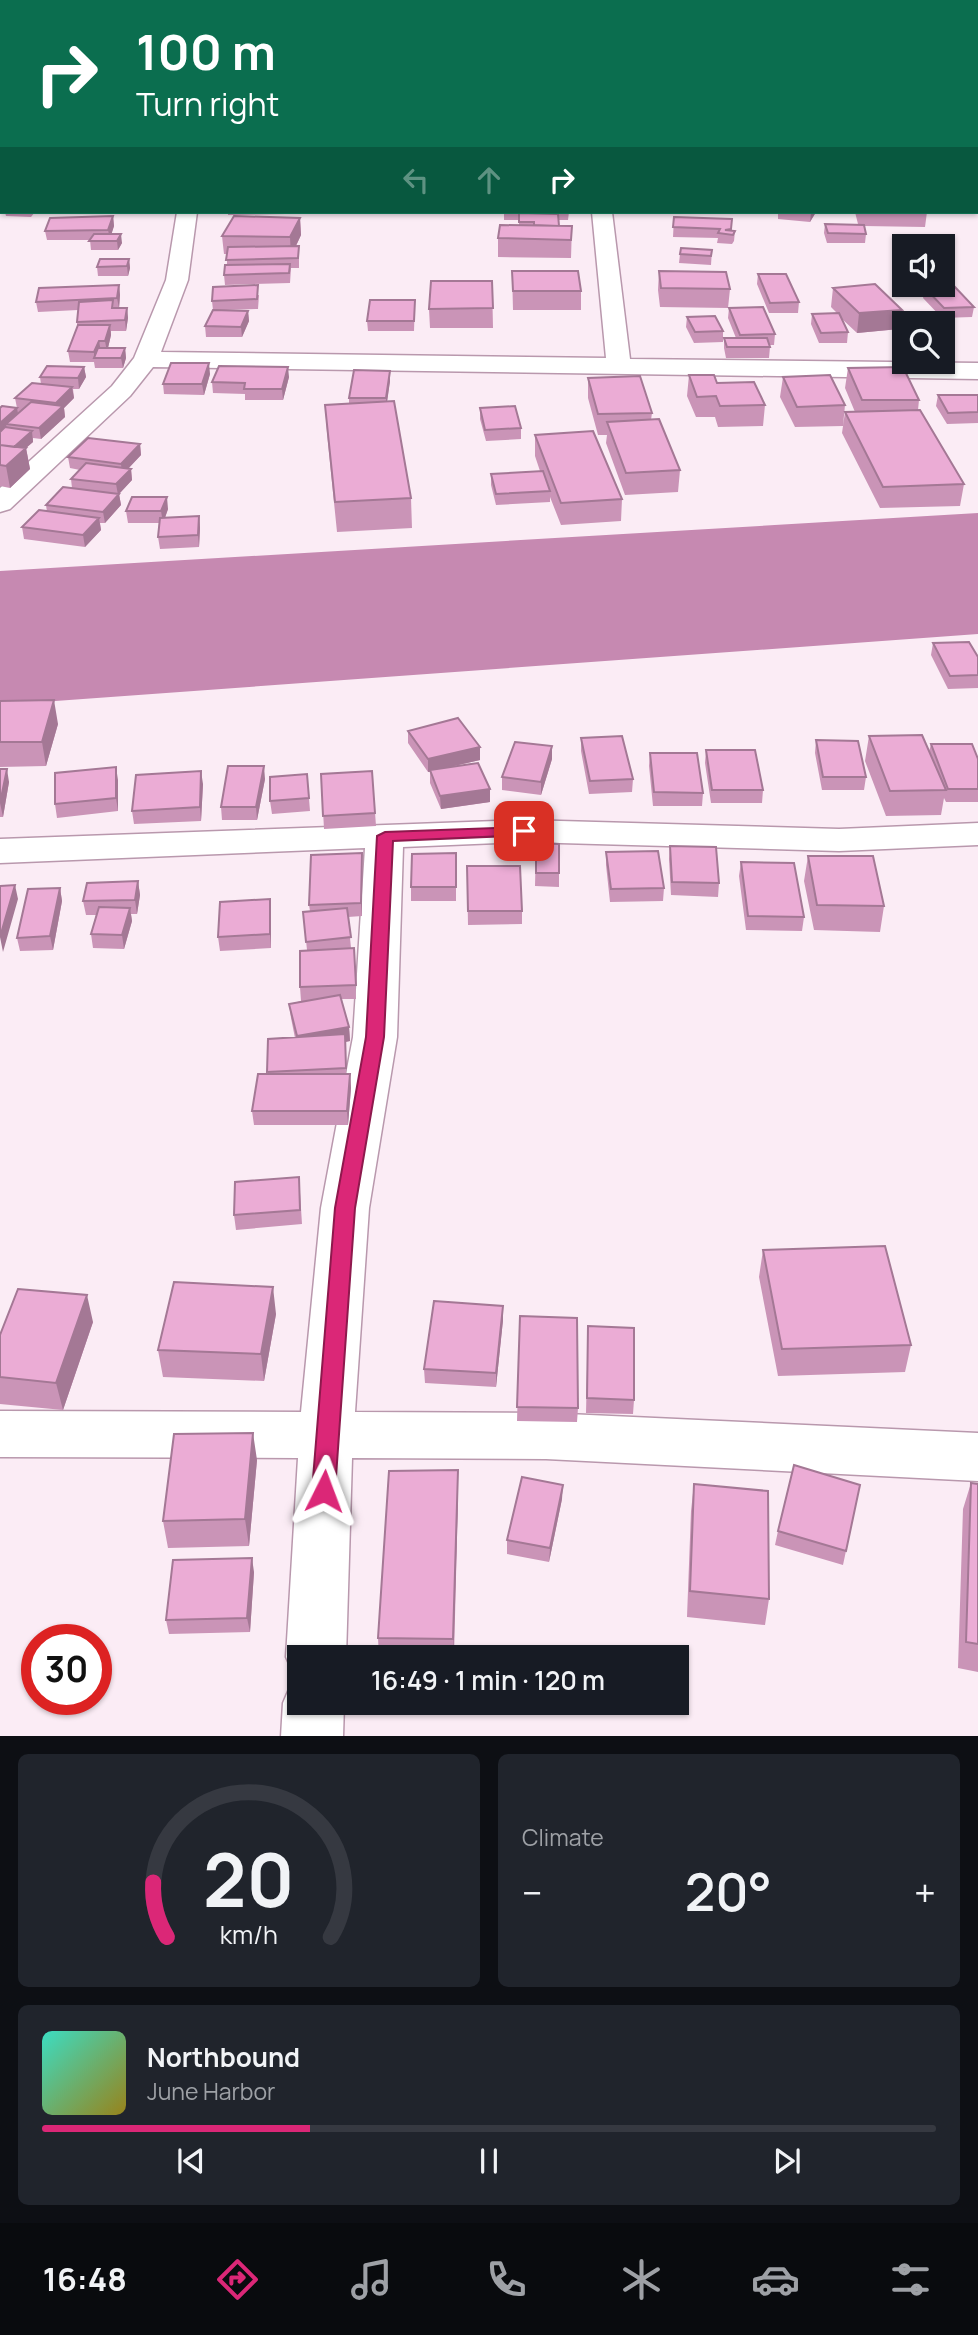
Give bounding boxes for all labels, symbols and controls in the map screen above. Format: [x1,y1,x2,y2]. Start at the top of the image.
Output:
text: 100 m [136,18,276,85]
icon: right [21,28,112,119]
text: Turn right [136,82,279,126]
icon: left [397,161,435,199]
icon: ahead [470,161,508,199]
icon: right [543,161,581,199]
map controls [892,234,955,374]
button: sound [892,234,955,297]
button: search [892,311,955,374]
pin [494,801,554,861]
icon: arrive [505,812,543,850]
position arrow [287,1454,361,1528]
speed limit sign: 30 [21,1624,112,1715]
text: 16:49 · 1 min · 120 m [371,1662,605,1698]
text: Climate [522,1821,604,1853]
text: 20 [203,1829,295,1929]
text: 20° [685,1856,772,1927]
text: − [522,1866,543,1918]
text: + [914,1866,936,1918]
text: km/h [220,1916,278,1951]
text: Northbound [147,2039,300,2075]
text: June Harbor [147,2075,275,2107]
icon: previous [172,2142,210,2180]
icon: pause [470,2142,508,2180]
icon: next [768,2142,806,2180]
icon: directions [213,2255,262,2304]
icon: music [347,2255,396,2304]
icon: phone [482,2255,531,2304]
icon: climate [617,2255,666,2304]
icon: car [751,2255,800,2304]
icon: filters [886,2255,935,2304]
text: 16:48 [43,2257,127,2301]

